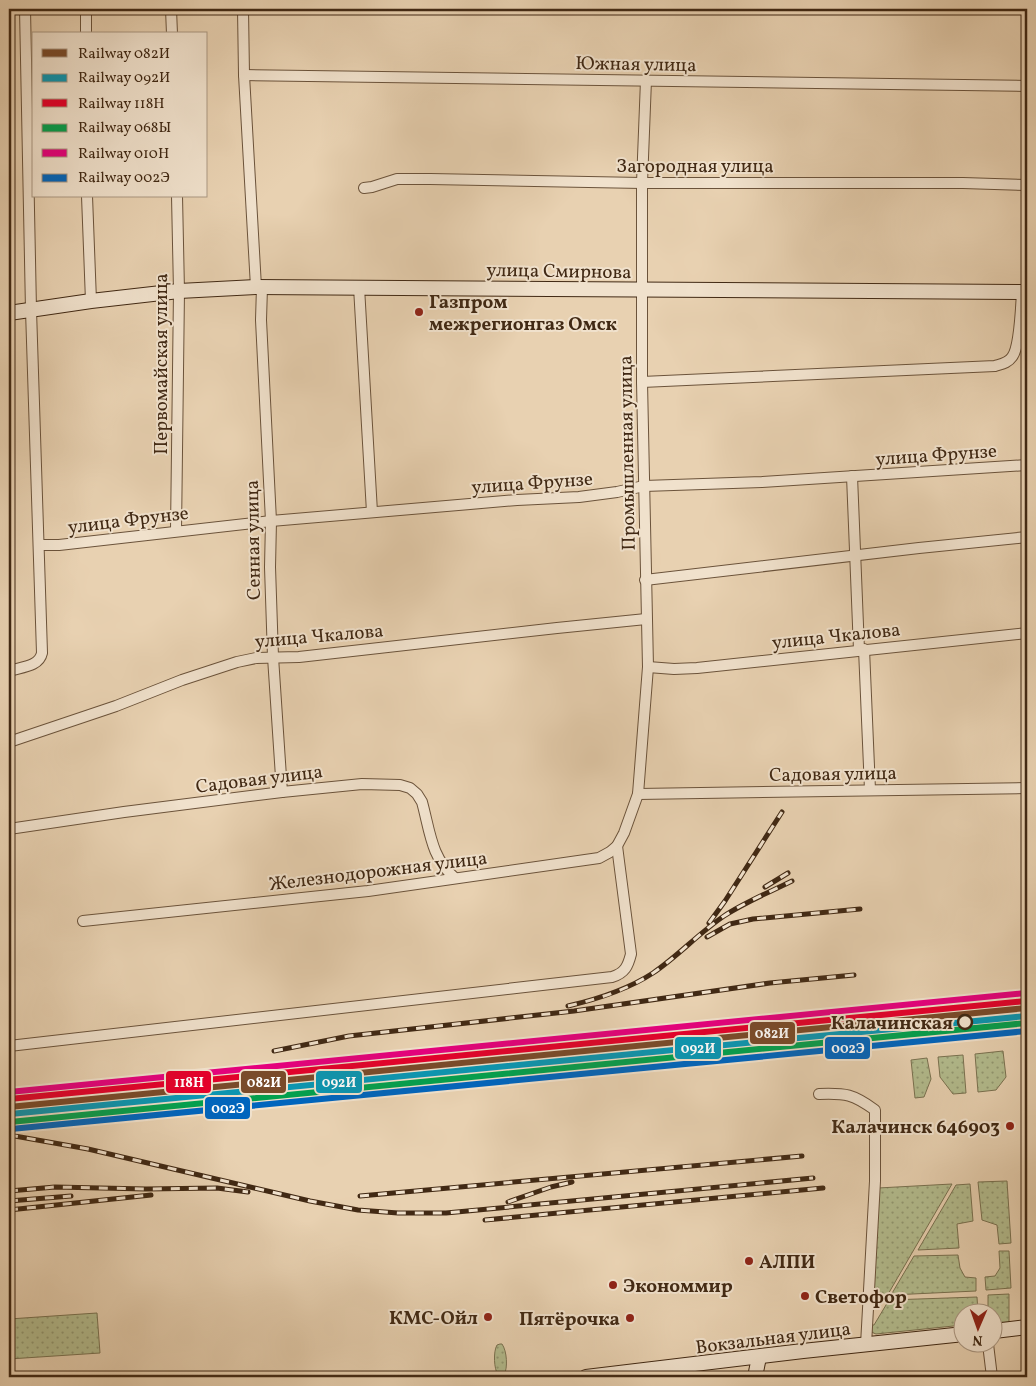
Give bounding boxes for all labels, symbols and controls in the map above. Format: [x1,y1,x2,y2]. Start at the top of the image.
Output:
legend [32,32,208,198]
text: Railway 082И [78,44,170,65]
street label: Южная улица [575,51,697,79]
text: Railway 092И [78,68,170,89]
text: Railway 118Н [78,94,165,115]
text: Railway 068Ы [78,118,171,139]
text: Railway 010Н [78,144,169,165]
street label: Загородная улица [616,154,774,180]
text: Railway 002Э [78,168,170,189]
street label: улица Смирнова [486,258,632,286]
street label: Первомайская улица [149,273,175,455]
place label: Газпром межрегионгаз Омск [429,290,618,338]
marker: Газпром межрегионгаз Омск [413,306,425,318]
street label: Промышленная улица [613,355,643,551]
street label: улица Фрунзе [874,439,998,473]
street label: улица Фрунзе [470,467,594,501]
street label: Сенная улица [240,480,268,600]
street label: улица Фрунзе [66,501,190,541]
street label: улица Чкалова [771,617,902,657]
street label: улица Чкалова [254,618,385,656]
street label: Садовая улица [194,759,324,801]
street label: Садовая улица [769,761,897,789]
street label: Железнодорожная улица [268,846,489,898]
place label: Калачинская [831,1011,953,1037]
marker: Калачинская [957,1014,973,1030]
line badge: 082И [749,1021,796,1045]
text: 082И [755,1025,789,1044]
line badge: 092И [674,1036,722,1060]
line badge: 002Э [824,1036,871,1060]
text: 092И [681,1040,715,1059]
text: 002Э [831,1040,865,1059]
line badge: 118Н [165,1070,212,1094]
line badge: 082И [240,1070,287,1094]
line badge: 092И [315,1070,363,1094]
text: 118Н [174,1074,204,1093]
text: 082И [247,1074,281,1093]
text: 092И [322,1074,356,1093]
line badge: 002Э [204,1096,251,1120]
text: 002Э [211,1100,245,1119]
place label: Калачинск 646903 [831,1115,1000,1141]
marker: Калачинск 646903 [1004,1120,1016,1132]
place label: АЛПИ [759,1250,815,1276]
marker: АЛПИ [743,1255,755,1267]
place label: Экономмир [623,1274,733,1300]
marker: Экономмир [607,1279,619,1291]
place label: Светофор [815,1285,907,1311]
marker: Светофор [799,1290,811,1302]
north arrow [954,1304,1004,1354]
place label: КМС-Ойл [389,1306,478,1332]
place label: Пятёрочка [519,1307,620,1333]
marker: КМС-Ойл [482,1311,494,1323]
marker: Пятёрочка [624,1312,636,1324]
street label: Вокзальная улица [694,1317,852,1361]
text: N [972,1330,983,1349]

